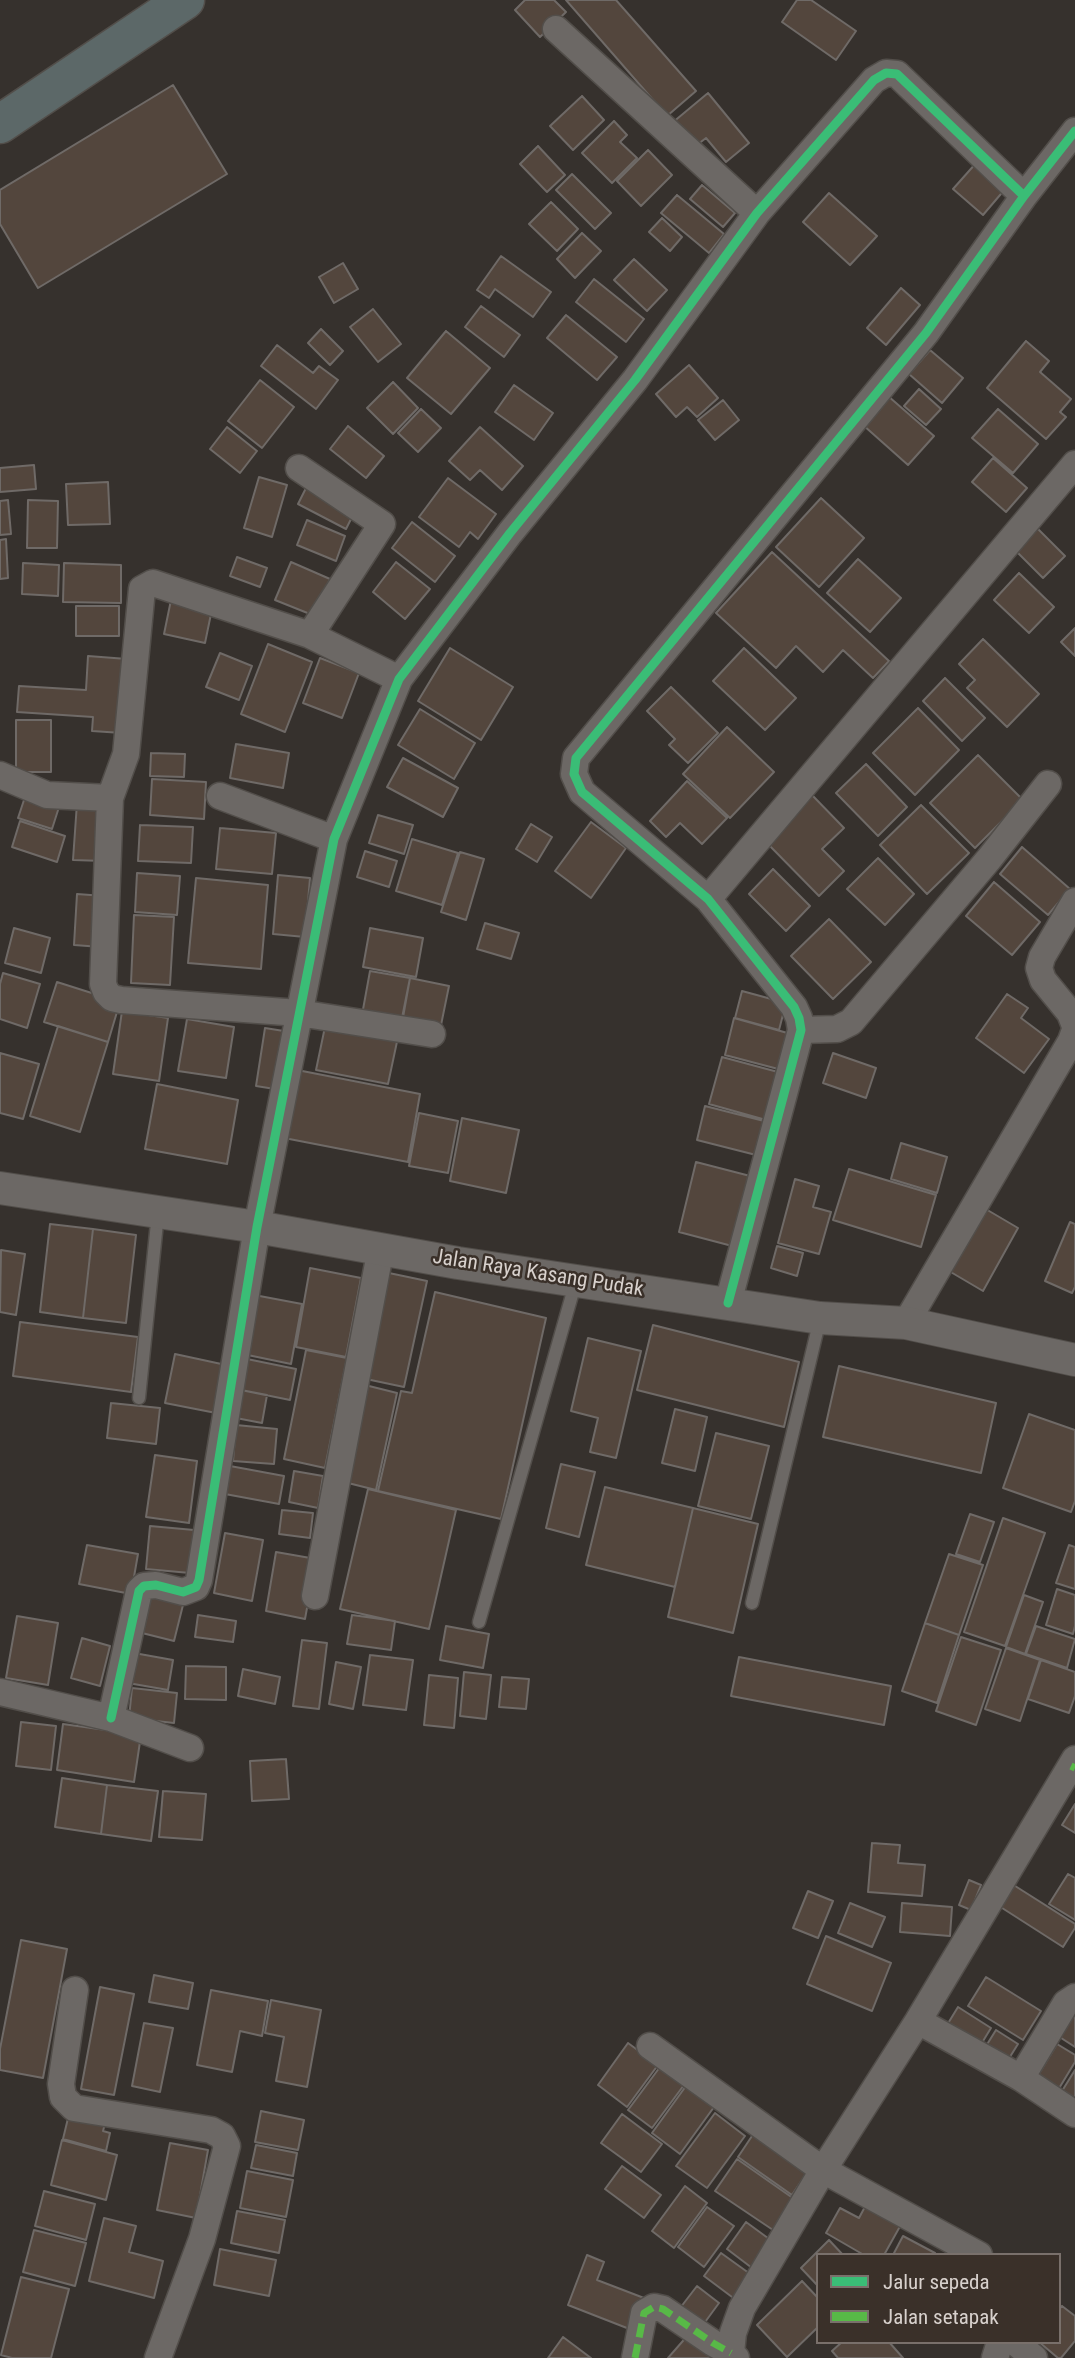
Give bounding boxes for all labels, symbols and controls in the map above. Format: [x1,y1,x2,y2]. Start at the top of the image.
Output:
street label: Jalan Raya Kasang Pudak [431,1245,645,1303]
legend [816,2253,1061,2344]
text: Jalur sepeda [883,2270,990,2294]
text: Jalan setapak [883,2305,999,2329]

